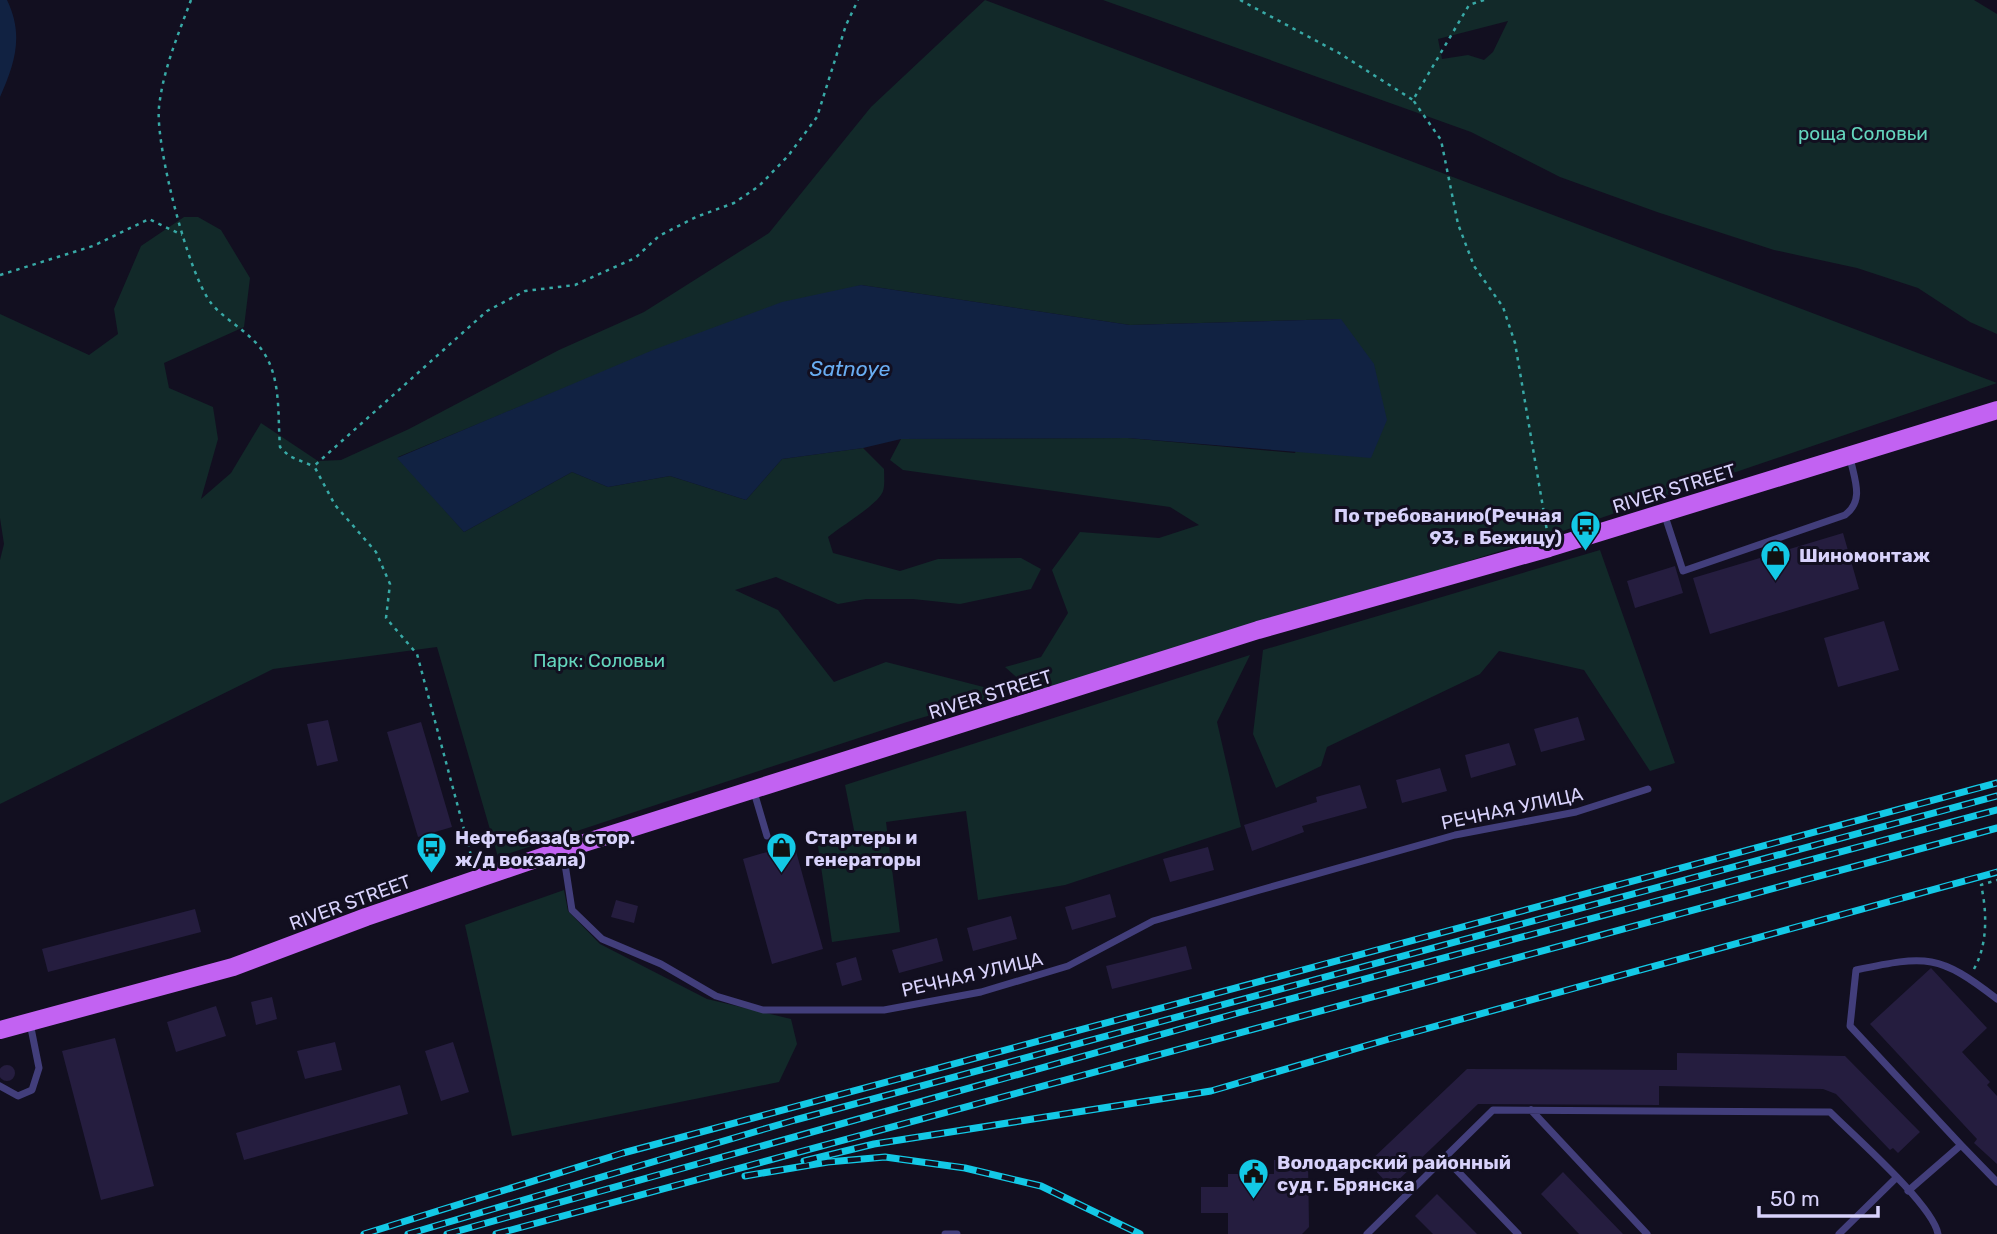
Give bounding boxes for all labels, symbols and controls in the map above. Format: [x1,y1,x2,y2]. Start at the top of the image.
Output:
park label: роща Соловьи [1798,122,1928,145]
water label: Satnoye [810,356,891,381]
street label: RIVER STREET [1610,459,1739,518]
place label: По требованию(Речная 93, в Бежицу) [1334,504,1562,549]
bus stop icon: По требованию(Речная 93, в Бежицу) [1568,509,1602,553]
shop icon: Шиномонтаж [1759,538,1793,582]
place label: Шиномонтаж [1799,544,1930,567]
park label: Парк: Соловьи [533,649,665,672]
street label: RIVER STREET [926,665,1055,724]
street label: РЕЧНАЯ УЛИЦА [1439,782,1585,835]
place label: Нефтебаза(в стор. ж/д вокзала) [455,826,635,871]
place label: Стартеры и генераторы [805,826,921,871]
bus stop icon: Нефтебаза(в стор. ж/д вокзала) [415,831,449,875]
shop icon: Стартеры и генераторы [765,831,799,875]
street label: RIVER STREET [286,870,414,935]
street label: РЕЧНАЯ УЛИЦА [899,947,1045,1002]
place label: Володарский районный суд г. Брянска [1277,1151,1511,1196]
public building icon: Володарский районный суд г. Брянска [1237,1156,1271,1200]
scale bar [1759,1174,1878,1218]
text: 50 m [1770,1186,1820,1211]

